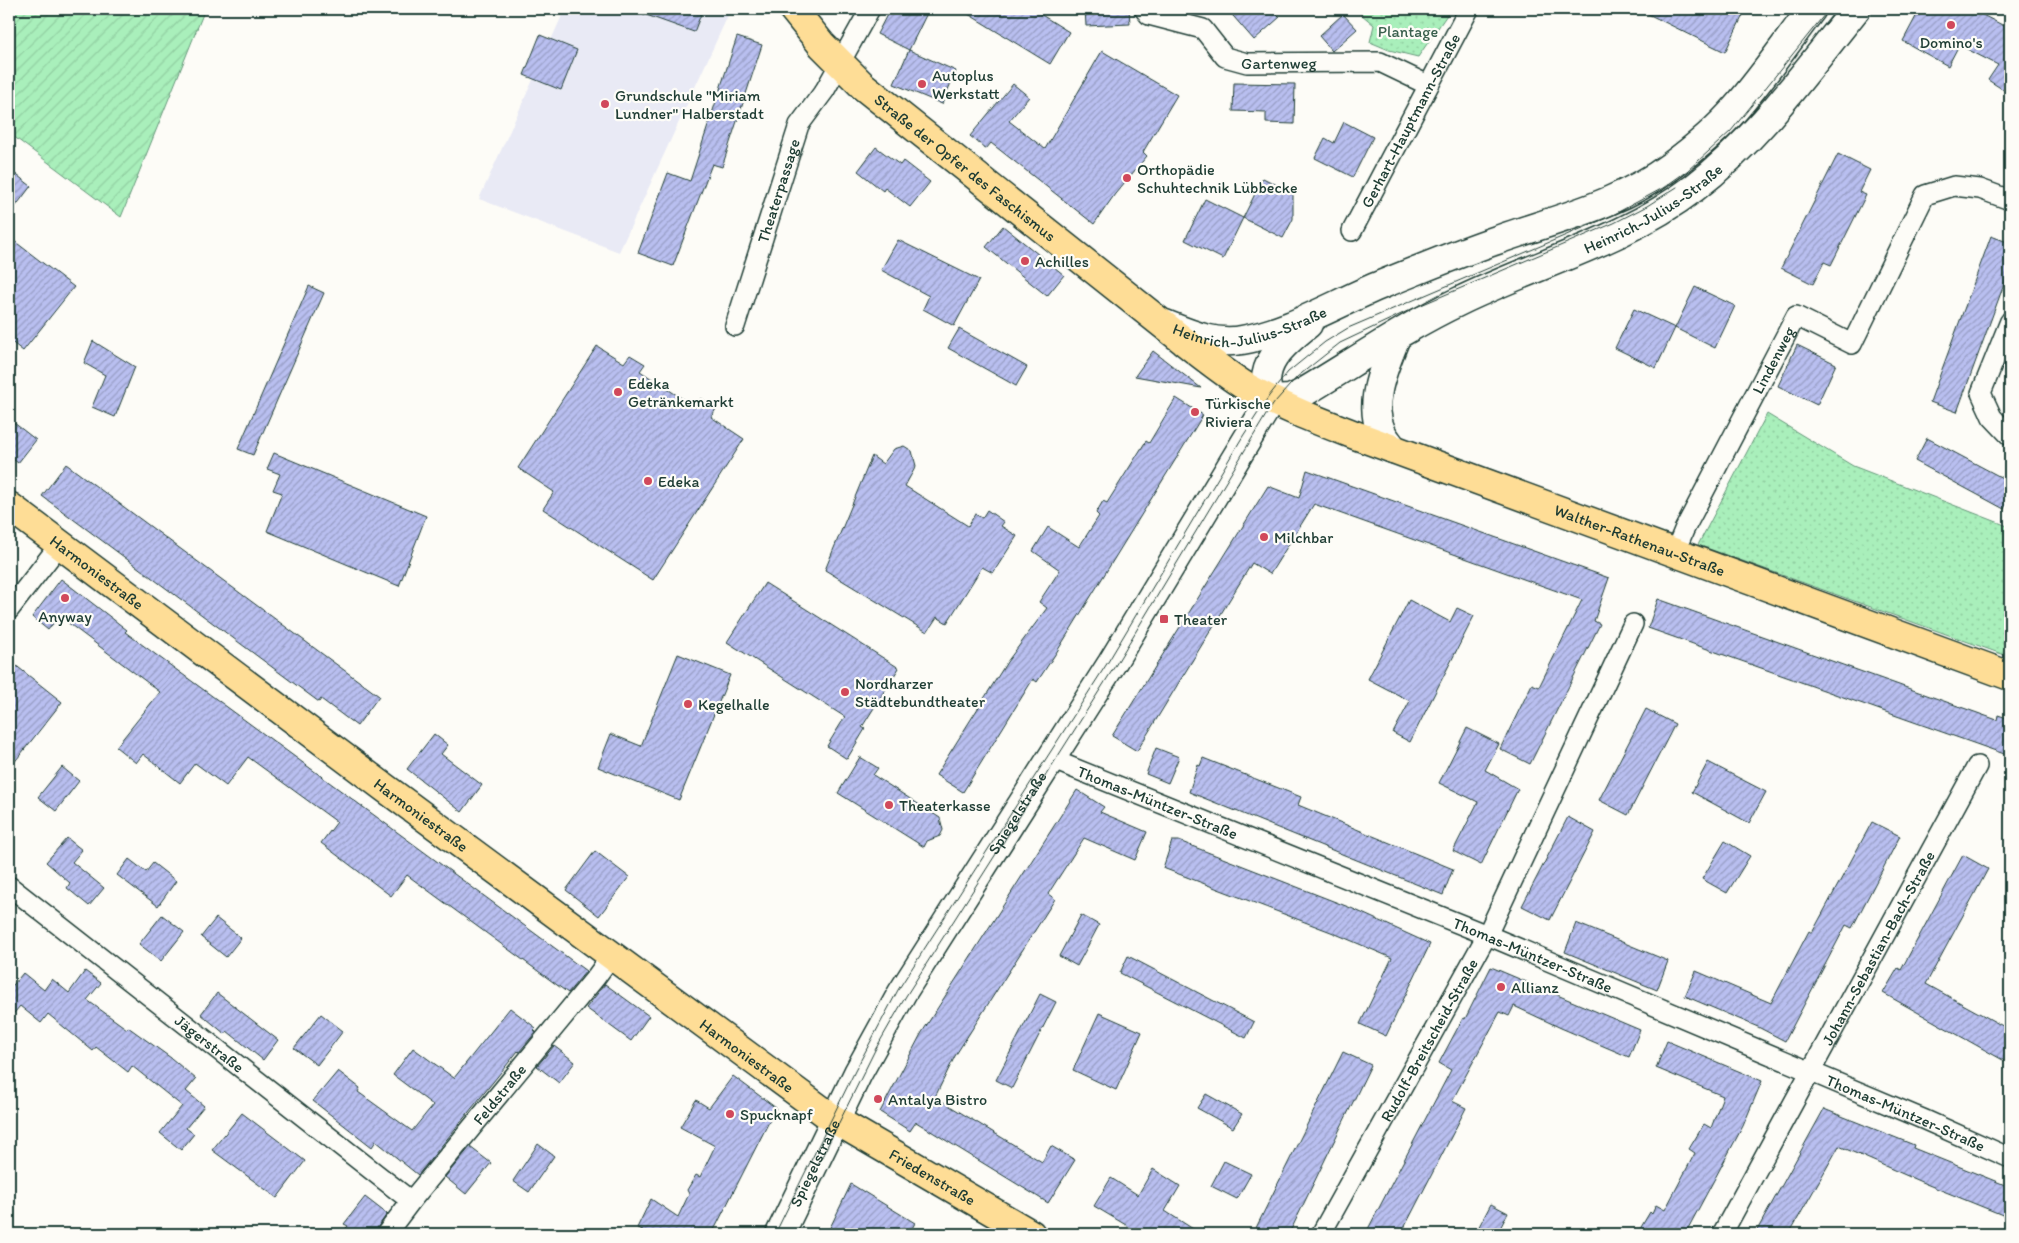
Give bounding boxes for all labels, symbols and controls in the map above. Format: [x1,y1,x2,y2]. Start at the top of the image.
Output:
marker: Domino's [1945,19,1957,31]
park label: Plantage [1378,22,1438,41]
street label: Gerhart-Hauptmann-Straße [1357,30,1464,211]
place label: Domino's [1919,33,1983,52]
street label: Gartenweg [1239,52,1318,74]
place label: Autoplus Werkstatt [932,66,1000,103]
marker: Autoplus Werkstatt [916,78,928,90]
place label: Grundschule "Miriam Lundner" Halberstadt [615,86,764,123]
street label: Straße der Opfer des Faschismus [871,89,1060,245]
marker: Grundschule "Miriam Lundner" Halberstadt [599,98,611,110]
street label: Theaterpassage [753,136,804,245]
street label: Heinrich-Julius-Straße [1581,159,1726,257]
place label: Orthopädie Schuhtechnik Lübbecke [1137,160,1298,197]
marker: Orthopädie Schuhtechnik Lübbecke [1121,172,1133,184]
place label: Achilles [1035,252,1089,271]
marker: Achilles [1019,255,1031,267]
street label: Heinrich-Julius-Straße [1170,302,1329,351]
street label: Lindenweg [1748,322,1799,397]
place label: Edeka Getränkemarkt [628,374,734,411]
marker: Edeka Getränkemarkt [612,386,624,398]
place label: Türkische Riviera [1205,394,1271,431]
marker: Türkische Riviera [1189,406,1201,418]
place label: Edeka [658,472,699,491]
marker: Edeka [642,475,654,487]
street label: Walther-Rathenau-Straße [1552,500,1728,580]
place label: Milchbar [1274,528,1333,547]
street label: Harmoniestraße [46,531,148,614]
marker: Milchbar [1258,531,1270,543]
marker: Anyway [59,592,71,604]
place label: Anyway [38,607,92,626]
place label: Theater [1174,610,1228,629]
marker: Theater [1158,613,1170,625]
place label: Nordharzer Städtebundtheater [855,674,986,711]
marker: Nordharzer Städtebundtheater [839,686,851,698]
place label: Kegelhalle [698,695,770,714]
marker: Kegelhalle [682,698,694,710]
street label: Thomas-Müntzer-Straße [1075,761,1241,843]
street label: Spiegelstraße [983,768,1050,858]
street label: Harmoniestraße [370,774,472,856]
place label: Theaterkasse [899,796,991,815]
marker: Theaterkasse [883,799,895,811]
street label: Johann-Sebastian-Bach-Straße [1817,847,1939,1048]
street label: Thomas-Müntzer-Straße [1450,913,1616,997]
street label: Rudolf-Breitscheid-Straße [1376,955,1482,1125]
place label: Allianz [1511,978,1559,997]
marker: Allianz [1495,981,1507,993]
street label: Jägerstraße [171,1010,248,1076]
street label: Harmoniestraße [696,1014,798,1096]
street label: Feldstraße [469,1060,530,1128]
street label: Thomas-Müntzer-Straße [1823,1070,1988,1155]
place label: Antalya Bistro [888,1090,987,1109]
marker: Antalya Bistro [872,1093,884,1105]
place label: Spucknapf [740,1105,814,1124]
marker: Spucknapf [724,1108,736,1120]
street label: Spiegelstraße [785,1116,844,1210]
street label: Friedenstraße [886,1144,979,1209]

